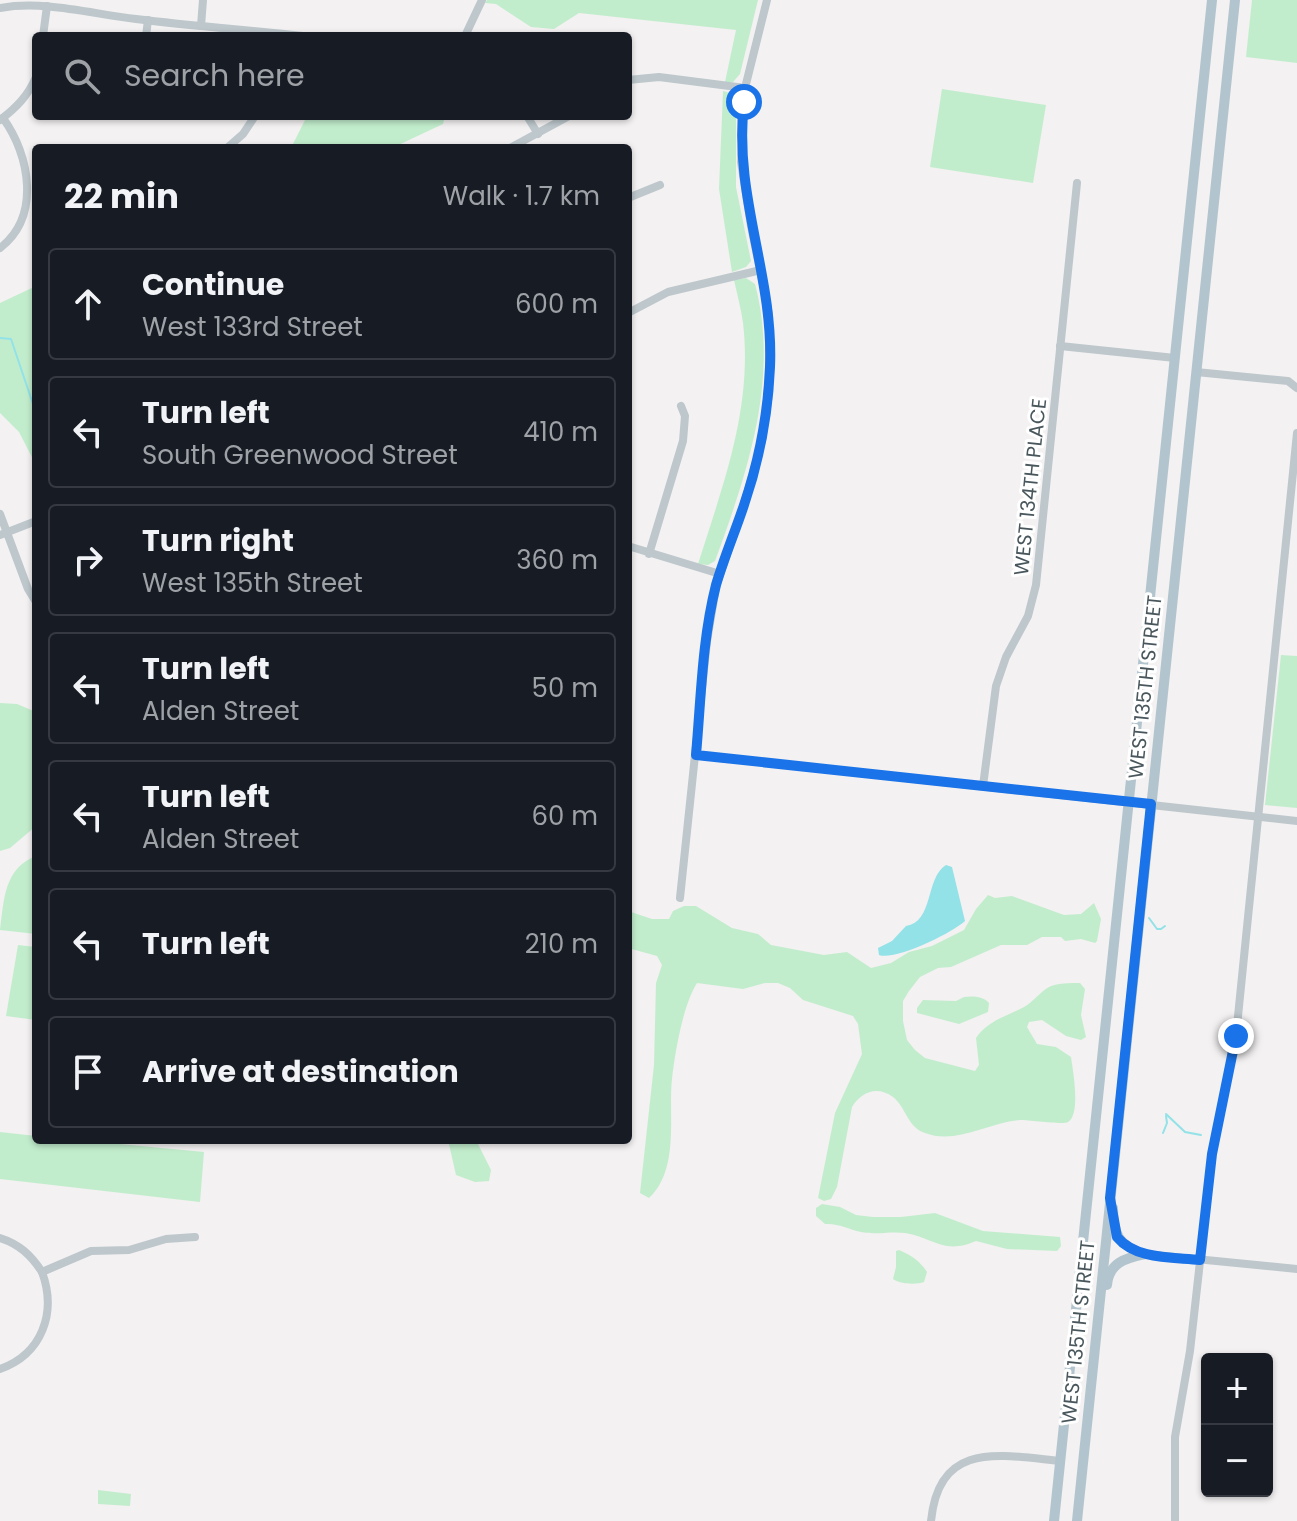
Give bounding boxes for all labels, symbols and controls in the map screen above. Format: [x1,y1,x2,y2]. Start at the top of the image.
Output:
search box [32,32,632,120]
icon: search [60,54,104,98]
text: Search here [124,54,305,97]
route start [726,84,762,120]
text: 22 min [64,172,179,220]
text: Walk · 1.7 km [443,178,600,214]
text: Continue [142,263,284,306]
icon: ahead [66,282,110,326]
text: 600 m [515,286,598,322]
text: West 133rd Street [142,309,363,345]
text: Turn left [142,391,270,434]
street label: WEST 134TH PLACE [1007,397,1053,577]
icon: left [66,410,110,454]
text: 410 m [523,414,598,450]
text: South Greenwood Street [142,437,458,473]
text: Turn right [142,519,294,562]
icon: right [66,538,110,582]
text: 360 m [516,542,598,578]
text: West 135th Street [142,565,363,601]
street label: WEST 135TH STREET [1121,594,1169,780]
text: Turn left [142,647,270,690]
icon: left [66,666,110,710]
text: 50 m [532,670,598,706]
text: Alden Street [142,693,299,729]
text: Turn left [142,775,270,818]
icon: left [66,794,110,838]
text: 60 m [531,798,598,834]
text: Alden Street [142,821,299,857]
icon: left [66,922,110,966]
text: Turn left [142,922,270,965]
text: 210 m [525,926,598,962]
route end [1218,1018,1254,1054]
icon: arrive [66,1050,110,1094]
text: Arrive at destination [142,1050,459,1093]
street label: WEST 135TH STREET [1054,1239,1102,1425]
map controls [1201,1353,1273,1497]
button: + [1201,1353,1273,1425]
button: − [1201,1425,1273,1497]

